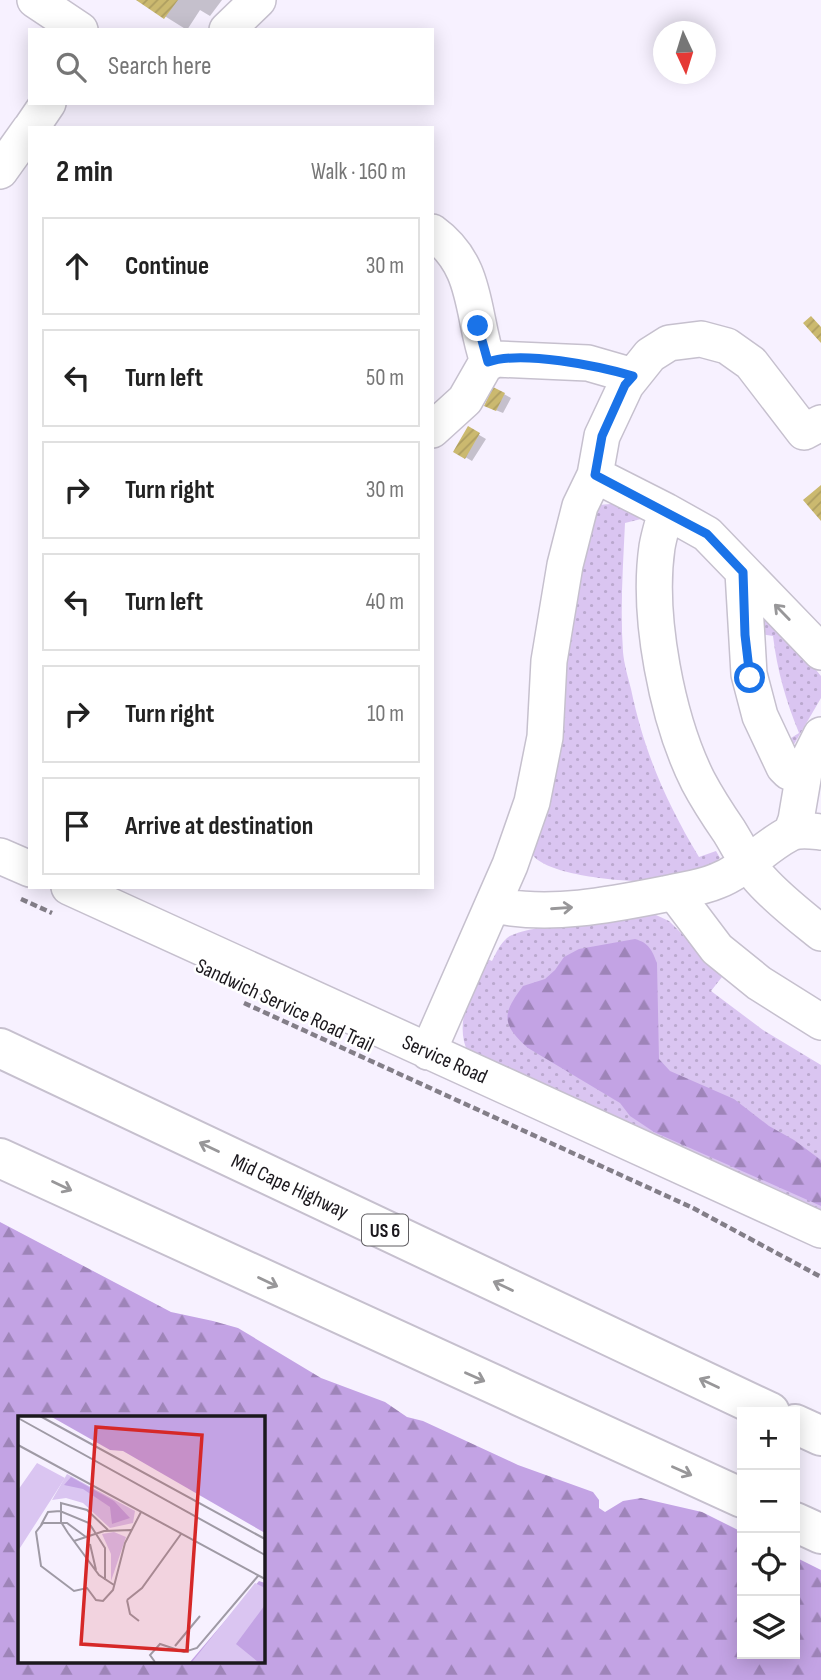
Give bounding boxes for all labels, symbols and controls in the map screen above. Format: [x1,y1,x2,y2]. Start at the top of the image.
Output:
north arrow [653,21,716,84]
search box [28,28,434,105]
icon: search [52,48,90,86]
text: Search here [108,51,211,82]
text: 2 min [56,154,113,190]
text: Walk · 160 m [311,158,406,186]
icon: ahead [58,247,96,285]
text: Continue [125,251,209,282]
text: 30 m [366,252,404,280]
route end [462,310,493,341]
icon: left [58,359,96,397]
text: Turn left [125,363,203,394]
text: 50 m [366,364,404,392]
icon: right [58,471,96,509]
text: Turn right [125,475,214,506]
text: 30 m [366,476,404,504]
icon: left [58,583,96,621]
text: Turn left [125,587,203,618]
text: 40 m [366,588,404,616]
one-way arrow [773,604,790,621]
route start [734,662,765,693]
icon: right [58,695,96,733]
text: Turn right [125,699,214,730]
text: 10 m [367,700,404,728]
icon: arrive [58,807,96,845]
text: Arrive at destination [125,811,313,842]
one-way arrow [550,901,572,914]
street label: Sandwich Service Road Trail [192,953,378,1058]
street label: Service Road [398,1030,491,1089]
one-way arrow [199,1140,220,1153]
street label: Mid Cape Highway [227,1148,352,1224]
one-way arrow [51,1180,72,1193]
road number: US 6 [362,1214,408,1246]
one-way arrow [258,1276,279,1289]
one-way arrow [493,1279,514,1292]
one-way arrow [464,1370,485,1384]
one-way arrow [699,1376,720,1390]
map controls [737,1407,800,1659]
button: + [737,1407,800,1470]
inset map [18,1416,264,1662]
one-way arrow [671,1465,692,1478]
button: − [737,1470,800,1533]
button: locate [737,1533,800,1596]
button: layers [737,1596,800,1659]

